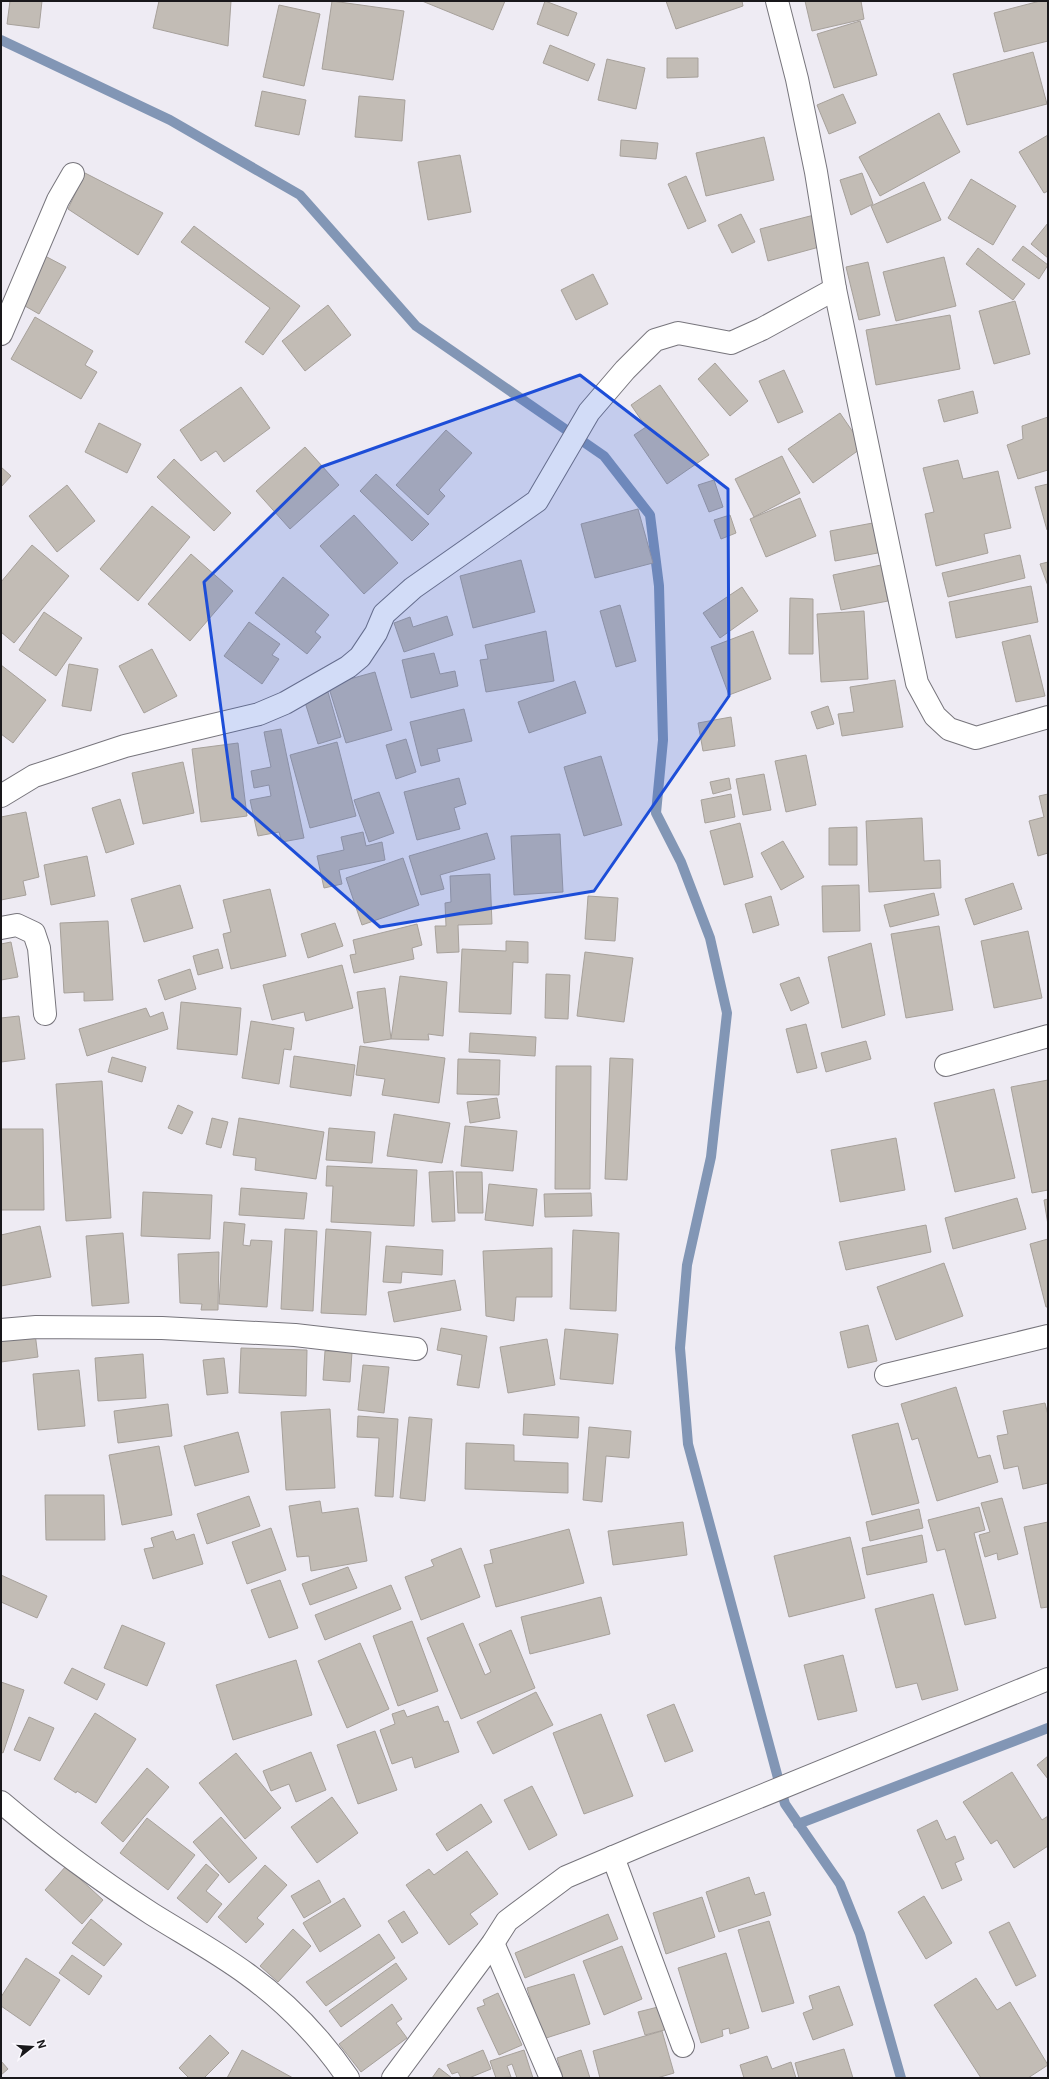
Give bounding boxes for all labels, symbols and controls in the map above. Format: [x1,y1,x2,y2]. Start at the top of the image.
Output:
north arrow [12,2027,52,2067]
text: N [34,2038,49,2050]

